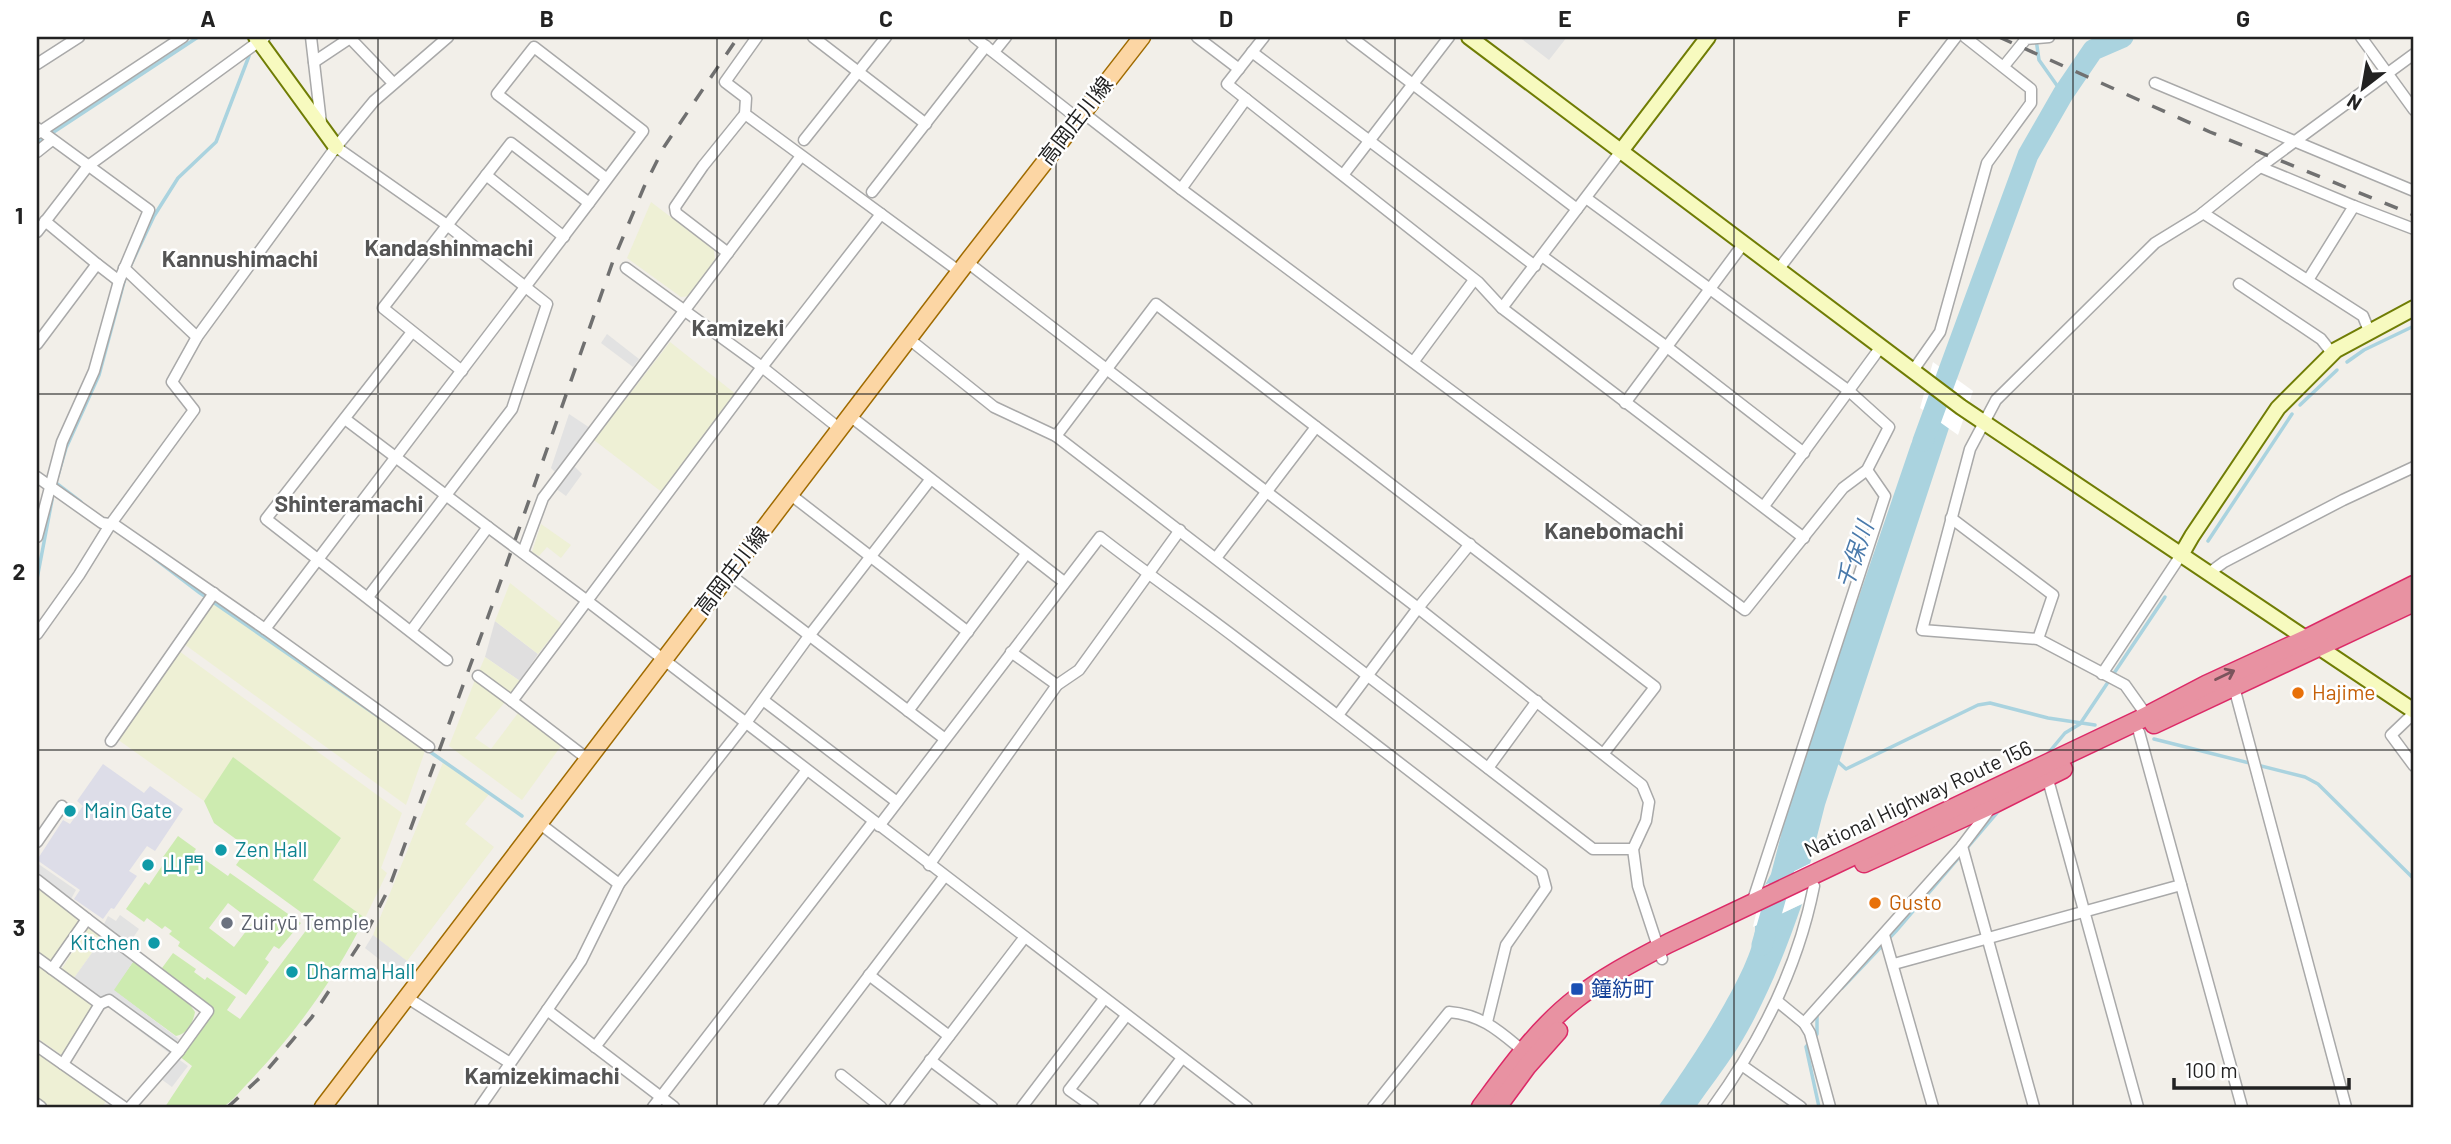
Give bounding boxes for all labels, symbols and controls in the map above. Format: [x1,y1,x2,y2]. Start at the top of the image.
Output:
text: A [200,4,216,32]
text: B [540,4,554,32]
text: C [879,4,893,32]
text: D [1219,4,1233,32]
text: E [1558,4,1572,32]
text: F [1898,4,1911,32]
text: G [2236,4,2250,32]
north arrow [2328,52,2398,122]
street label: 高岡庄川線 [1033,71,1117,169]
text: N [2343,90,2365,116]
text: 1 [15,201,23,229]
district label: Kandashinmachi [365,233,533,261]
district label: Kannushimachi [162,244,318,272]
district label: Kamizeki [692,313,784,341]
district label: Shinteramachi [275,489,423,517]
water label: 千保川 [1830,515,1880,592]
district label: Kanebomachi [1544,516,1684,544]
street label: 高岡庄川線 [689,521,773,619]
text: 2 [13,557,25,585]
one-way arrow [2214,668,2235,682]
place label: Hajime [2312,679,2375,704]
marker: Hajime [2290,685,2306,701]
street label: National Highway Route 156 [1800,734,2035,861]
place label: Main Gate [84,797,173,822]
marker: Main Gate [62,803,78,819]
place label: Zen Hall [235,836,307,861]
marker: Zen Hall [213,842,229,858]
place label: 山門 [162,851,204,876]
marker: 山門 [140,857,156,873]
place label: Gusto [1889,889,1942,914]
marker: Gusto [1867,895,1883,911]
place label: Zuiryū Temple [241,909,369,934]
text: 3 [13,913,25,941]
marker: Zuiryū Temple [219,915,235,931]
place label: Kitchen [70,929,140,954]
marker: Kitchen [146,935,162,951]
place label: Dharma Hall [306,958,415,983]
marker: Dharma Hall [284,964,300,980]
place label: 鐘紡町 [1591,975,1654,1000]
marker: 鐘紡町 [1569,981,1585,997]
scale bar [2174,1046,2350,1090]
text: 100 m [2185,1057,2238,1082]
district label: Kamizekimachi [464,1061,620,1089]

